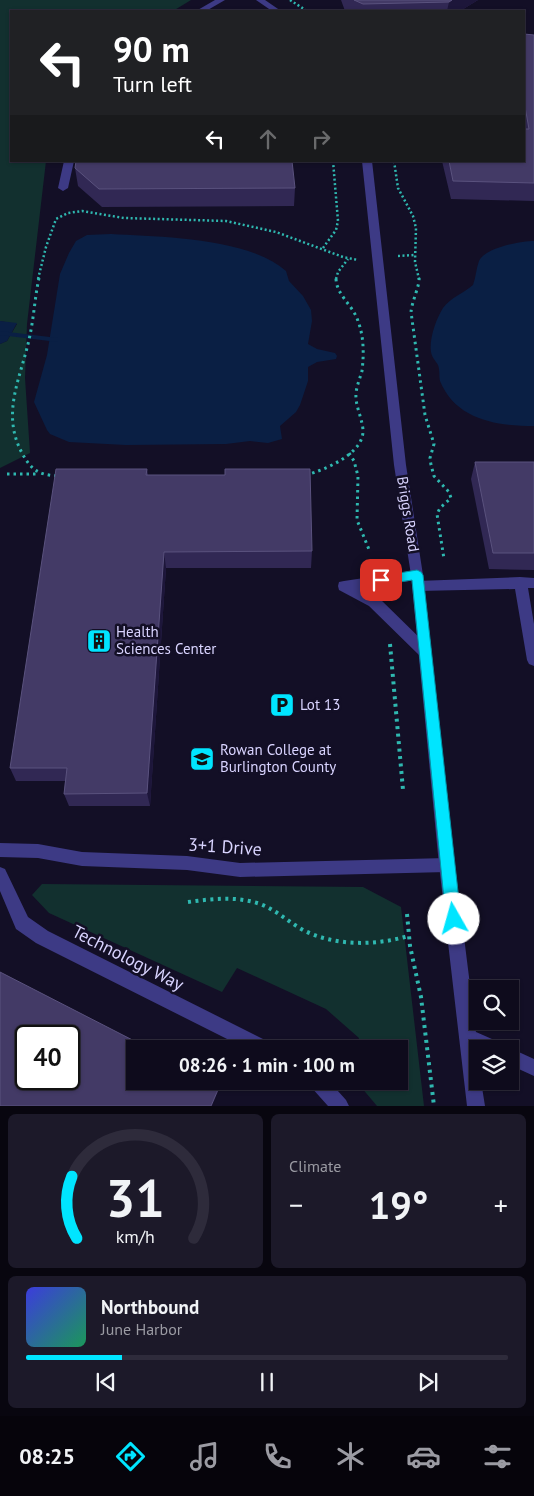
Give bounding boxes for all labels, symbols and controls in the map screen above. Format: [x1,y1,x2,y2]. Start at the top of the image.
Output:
text: 90 m [113,26,190,72]
icon: left [30,30,95,95]
text: Turn left [113,70,192,98]
icon: left [201,125,229,153]
icon: ahead [254,125,282,153]
icon: right [307,125,335,153]
street label: Briggs Road [393,475,424,553]
pin [360,559,402,601]
icon: arrive [367,566,395,594]
place label: Health Sciences Center [116,622,216,658]
building icon: Health Sciences Center [86,628,112,654]
parking icon: Lot 13 [269,692,295,718]
place label: Lot 13 [300,695,340,714]
place label: Rowan College at Burlington County [220,740,336,776]
school or university icon: Rowan College at Burlington County [189,746,215,772]
street label: 3+1 Drive [187,832,263,861]
position arrow [427,892,479,944]
street label: Technology Way [68,920,188,996]
map controls [469,980,519,1090]
button: search [469,980,519,1030]
speed limit sign: 40 [15,1025,80,1090]
button: layers [469,1040,519,1090]
text: 08:26 · 1 min · 100 m [179,1053,355,1077]
text: Climate [289,1156,341,1176]
text: 31 [106,1164,165,1231]
text: 19° [369,1180,428,1229]
text: − [289,1186,303,1223]
text: + [494,1186,508,1223]
text: km/h [116,1225,155,1248]
text: Northbound [101,1295,199,1319]
text: June Harbor [101,1319,182,1339]
icon: previous [92,1368,120,1396]
icon: pause [253,1368,281,1396]
icon: next [414,1368,442,1396]
icon: directions [113,1439,148,1474]
icon: music [187,1439,222,1474]
icon: phone [260,1439,295,1474]
icon: climate [333,1439,368,1474]
icon: car [406,1439,441,1474]
icon: filters [480,1439,515,1474]
text: 08:25 [19,1442,75,1470]

